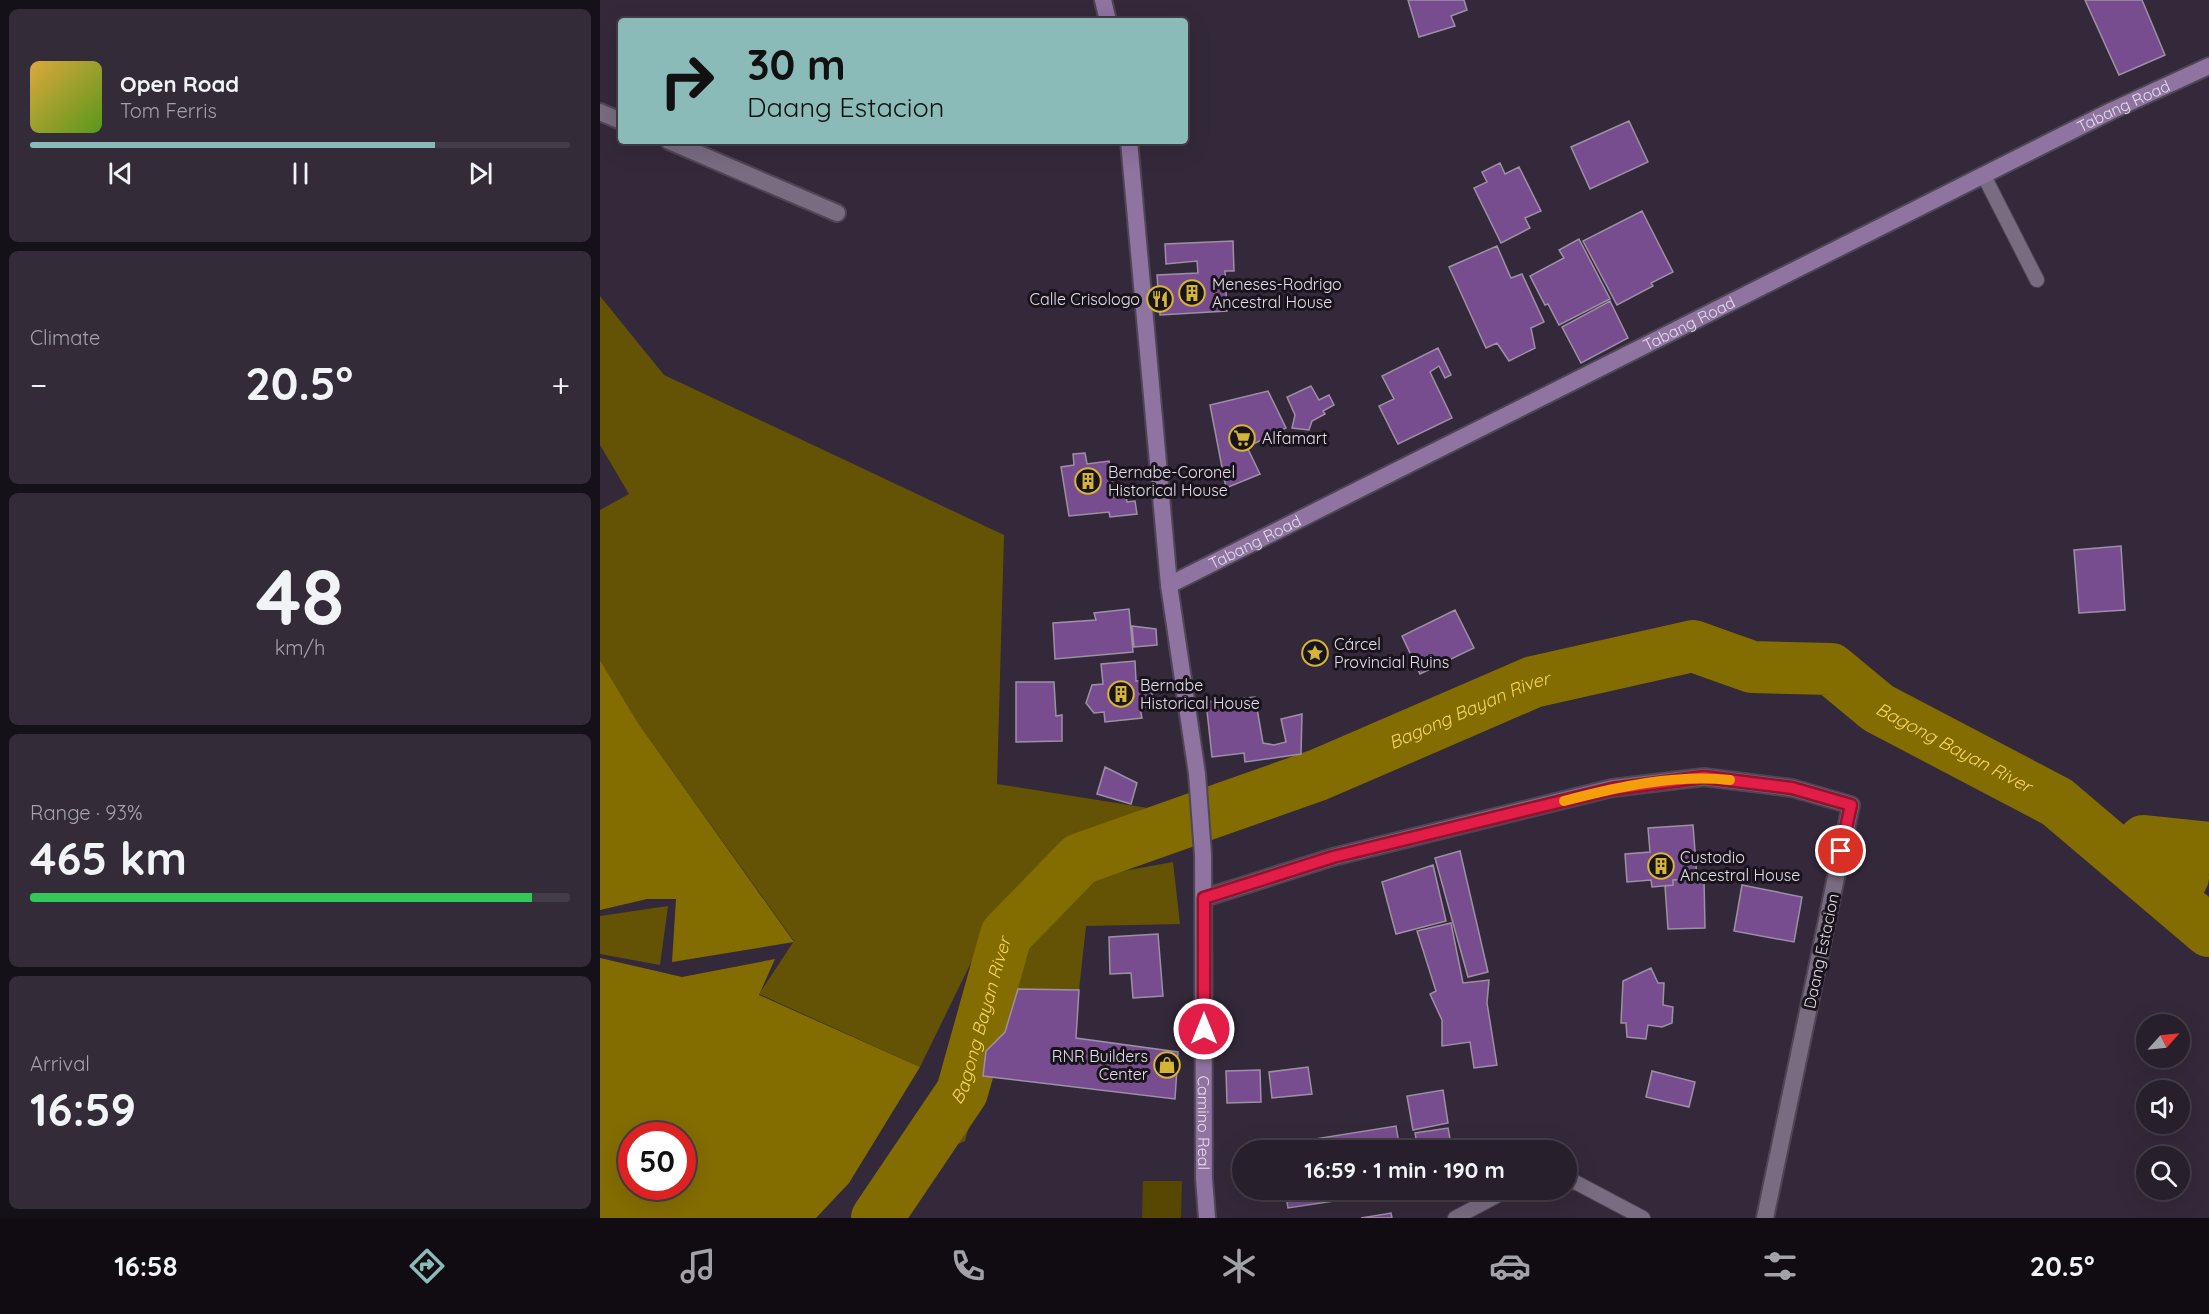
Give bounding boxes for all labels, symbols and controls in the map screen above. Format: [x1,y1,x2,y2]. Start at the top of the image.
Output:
text: 30 m [747,38,846,91]
icon: right [648,42,726,120]
text: Open Road [120,70,239,98]
street label: Tabang Road [2074,75,2173,136]
text: Daang Estacion [747,90,944,124]
text: Tom Ferris [120,98,217,123]
icon: previous [104,157,137,190]
icon: pause [284,157,317,190]
icon: next [464,157,497,190]
place label: Meneses-Rodrigo Ancestral House [1212,274,1342,312]
building icon: Meneses-Rodrigo Ancestral House [1177,278,1207,308]
restaurant icon: Calle Crisologo [1145,284,1175,314]
place label: Calle Crisologo [1030,289,1140,309]
street label: Tabang Road [1640,292,1738,355]
text: Climate [30,325,100,350]
text: 20.5° [245,355,353,411]
text: − [30,364,47,405]
text: + [551,364,570,405]
supermarket icon: Alfamart [1227,423,1257,453]
place label: Alfamart [1262,428,1327,448]
place label: Bernabe-Coronel Historical House [1108,462,1235,500]
building icon: Bernabe-Coronel Historical House [1073,466,1103,496]
street label: Tabang Road [1205,510,1304,573]
text: 48 [256,547,344,645]
place label: Cárcel Provincial Ruins [1334,634,1449,672]
text: km/h [275,635,325,660]
place icon: Cárcel Provincial Ruins [1300,638,1330,668]
water label: Bagong Bayan River [1385,666,1554,754]
place label: Bernabe Historical House [1140,675,1260,713]
building icon: Bernabe Historical House [1106,679,1136,709]
water label: Bagong Bayan River [1872,697,2038,799]
text: Range · 93% [30,800,143,825]
pin [1815,825,1866,876]
text: 465 km [30,830,187,886]
icon: arrive [1824,834,1857,867]
place label: Custodio Ancestral House [1680,847,1800,885]
building icon: Custodio Ancestral House [1646,851,1676,881]
street label: Daang Estacion [1799,892,1843,1010]
water label: Bagong Bayan River [945,932,1016,1108]
position arrow [1172,997,1236,1061]
north arrow [2136,1014,2190,1068]
map controls [2136,1014,2190,1200]
place label: RNR Builders Center [1052,1046,1148,1084]
shop icon: RNR Builders Center [1152,1050,1182,1080]
text: Arrival [30,1051,90,1076]
street label: Camino Real [1194,1076,1214,1170]
button: sound [2136,1080,2190,1134]
text: 16:59 [30,1081,136,1137]
speed limit sign: 50 [618,1122,696,1200]
button: search [2136,1146,2190,1200]
text: 16:59 · 1 min · 190 m [1304,1156,1505,1184]
icon: directions [406,1245,448,1287]
icon: music [677,1245,719,1287]
icon: phone [947,1245,989,1287]
icon: climate [1218,1245,1260,1287]
icon: car [1489,1245,1531,1287]
icon: filters [1759,1245,1801,1287]
text: 16:58 [114,1249,177,1283]
text: 20.5° [2030,1249,2095,1283]

